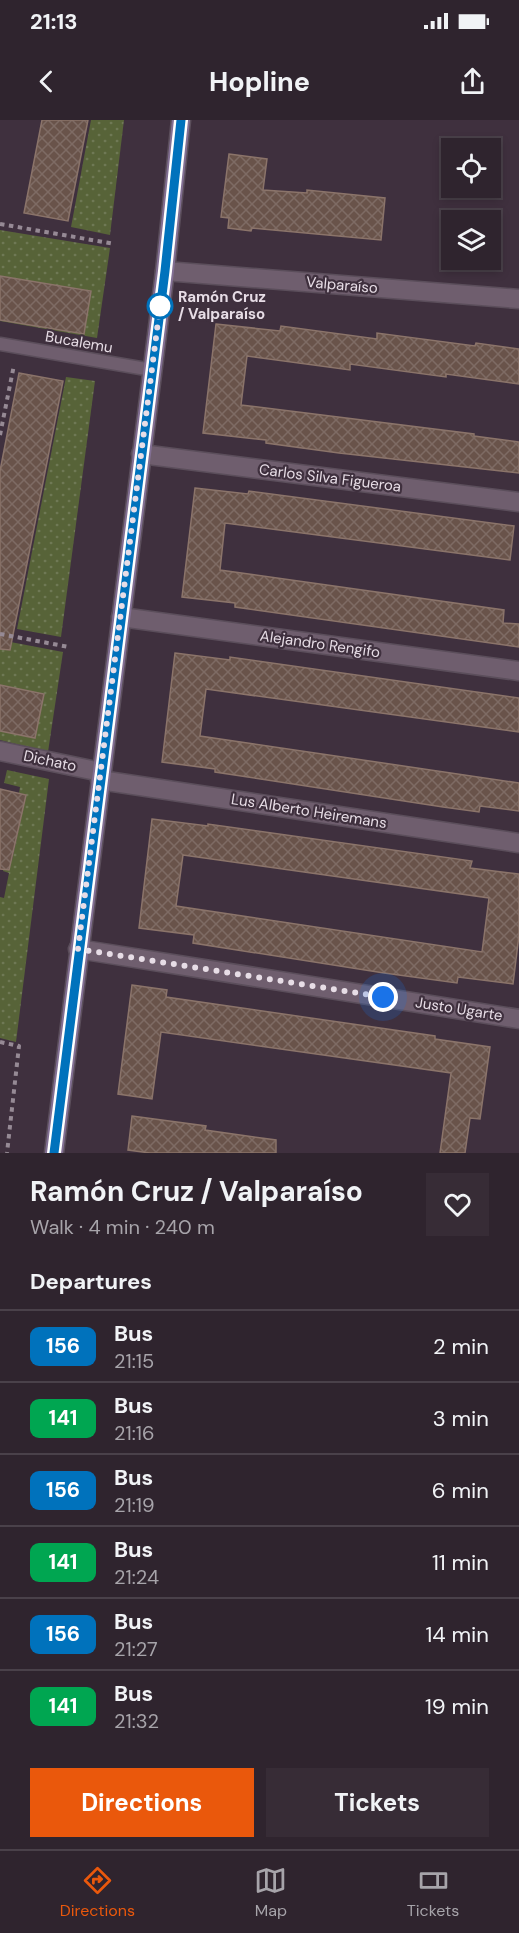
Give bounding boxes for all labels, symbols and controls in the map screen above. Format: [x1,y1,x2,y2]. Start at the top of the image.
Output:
text: 21:13 [30,7,78,36]
text: Hopline [209,64,310,99]
icon: back [30,65,63,98]
icon: share [456,65,489,98]
map controls [441,138,501,270]
button: locate [441,138,501,198]
button: layers [441,210,501,270]
street label: Valparaíso [305,272,379,298]
place label: Ramón Cruz / Valparaíso [178,287,266,324]
marker: Ramón Cruz / Valparaíso [147,293,173,319]
street label: Bucalemu [44,326,114,358]
street label: Carlos Silva Figueroa [258,459,402,497]
street label: Alejandro Rengifo [259,626,381,662]
street label: Dichato [22,746,78,776]
street label: Lus Alberto Heiremans [230,789,388,833]
your location [368,982,398,1012]
street label: Justo Ugarte [414,992,504,1026]
text: Ramón Cruz / Valparaíso [30,1173,363,1210]
button: heart [426,1173,489,1236]
text: Walk · 4 min · 240 m [30,1214,215,1240]
text: Departures [30,1267,152,1296]
text: Bus [114,1319,153,1348]
text: 156 [46,1332,80,1360]
text: 2 min [433,1332,489,1361]
text: 21:15 [114,1348,154,1374]
text: Bus [114,1391,153,1420]
text: 141 [49,1404,77,1432]
text: 3 min [433,1404,489,1433]
text: 21:16 [114,1420,155,1446]
text: Bus [114,1463,153,1492]
text: 156 [46,1476,80,1504]
text: 6 min [432,1476,489,1505]
text: 21:19 [114,1492,155,1518]
text: Bus [114,1535,153,1564]
text: 141 [49,1548,77,1576]
text: 11 min [432,1548,489,1577]
text: 21:24 [114,1564,159,1590]
text: Bus [114,1607,153,1636]
text: 156 [46,1620,80,1648]
text: 14 min [425,1620,489,1649]
text: 21:27 [114,1636,158,1662]
text: Bus [114,1679,153,1708]
text: 141 [49,1692,77,1720]
text: 19 min [425,1692,489,1721]
text: 21:32 [114,1708,159,1734]
button: Directions [30,1768,254,1837]
button: Tickets [266,1768,489,1837]
tab: Directions [60,1864,135,1921]
tab: Map [254,1864,287,1921]
tab: Tickets [407,1864,459,1921]

